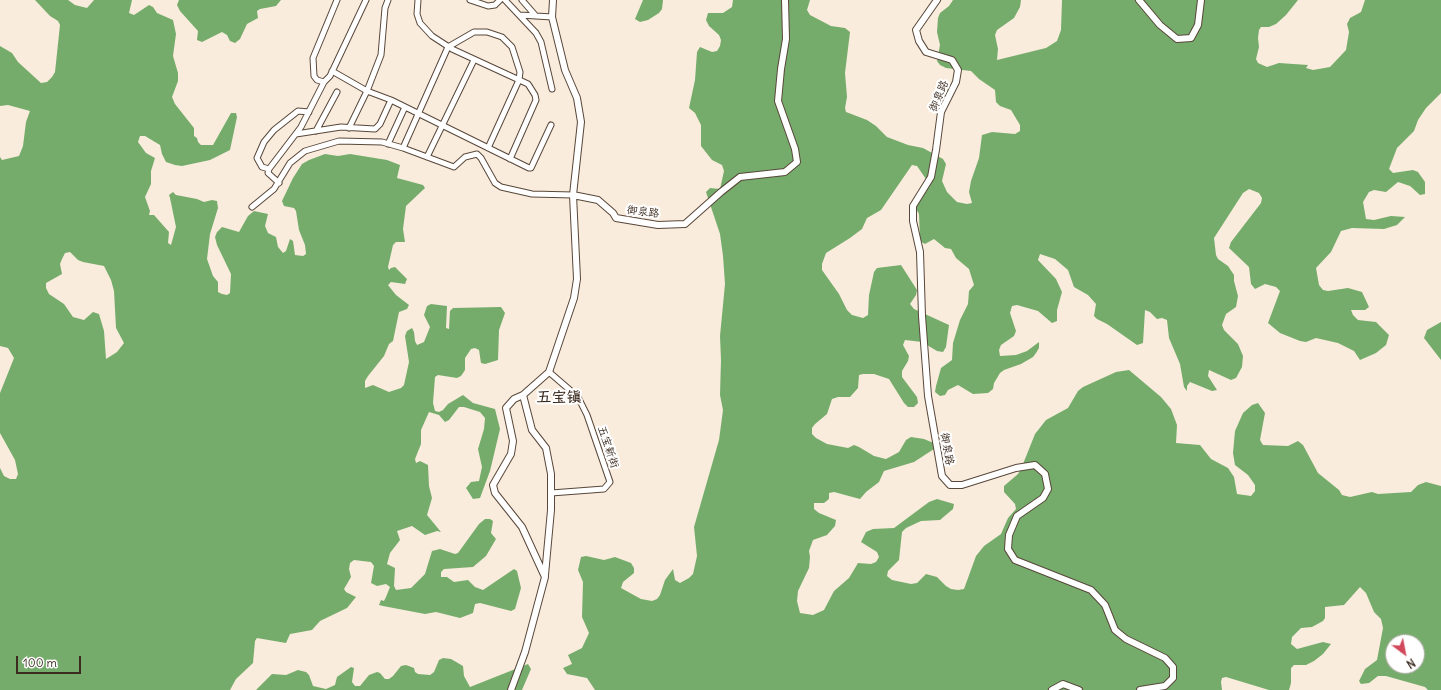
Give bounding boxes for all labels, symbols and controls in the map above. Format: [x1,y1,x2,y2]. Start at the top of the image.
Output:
street label: 御泉路 [926,78,952,114]
street label: 御泉路 [626,203,660,221]
district label: 五宝镇 [537,389,581,407]
street label: 五宝新街 [595,424,621,470]
street label: 御泉路 [938,432,956,466]
north arrow [1385,634,1425,674]
scale bar [18,648,83,674]
text: 100 m [23,655,57,670]
text: N [1404,655,1418,671]

